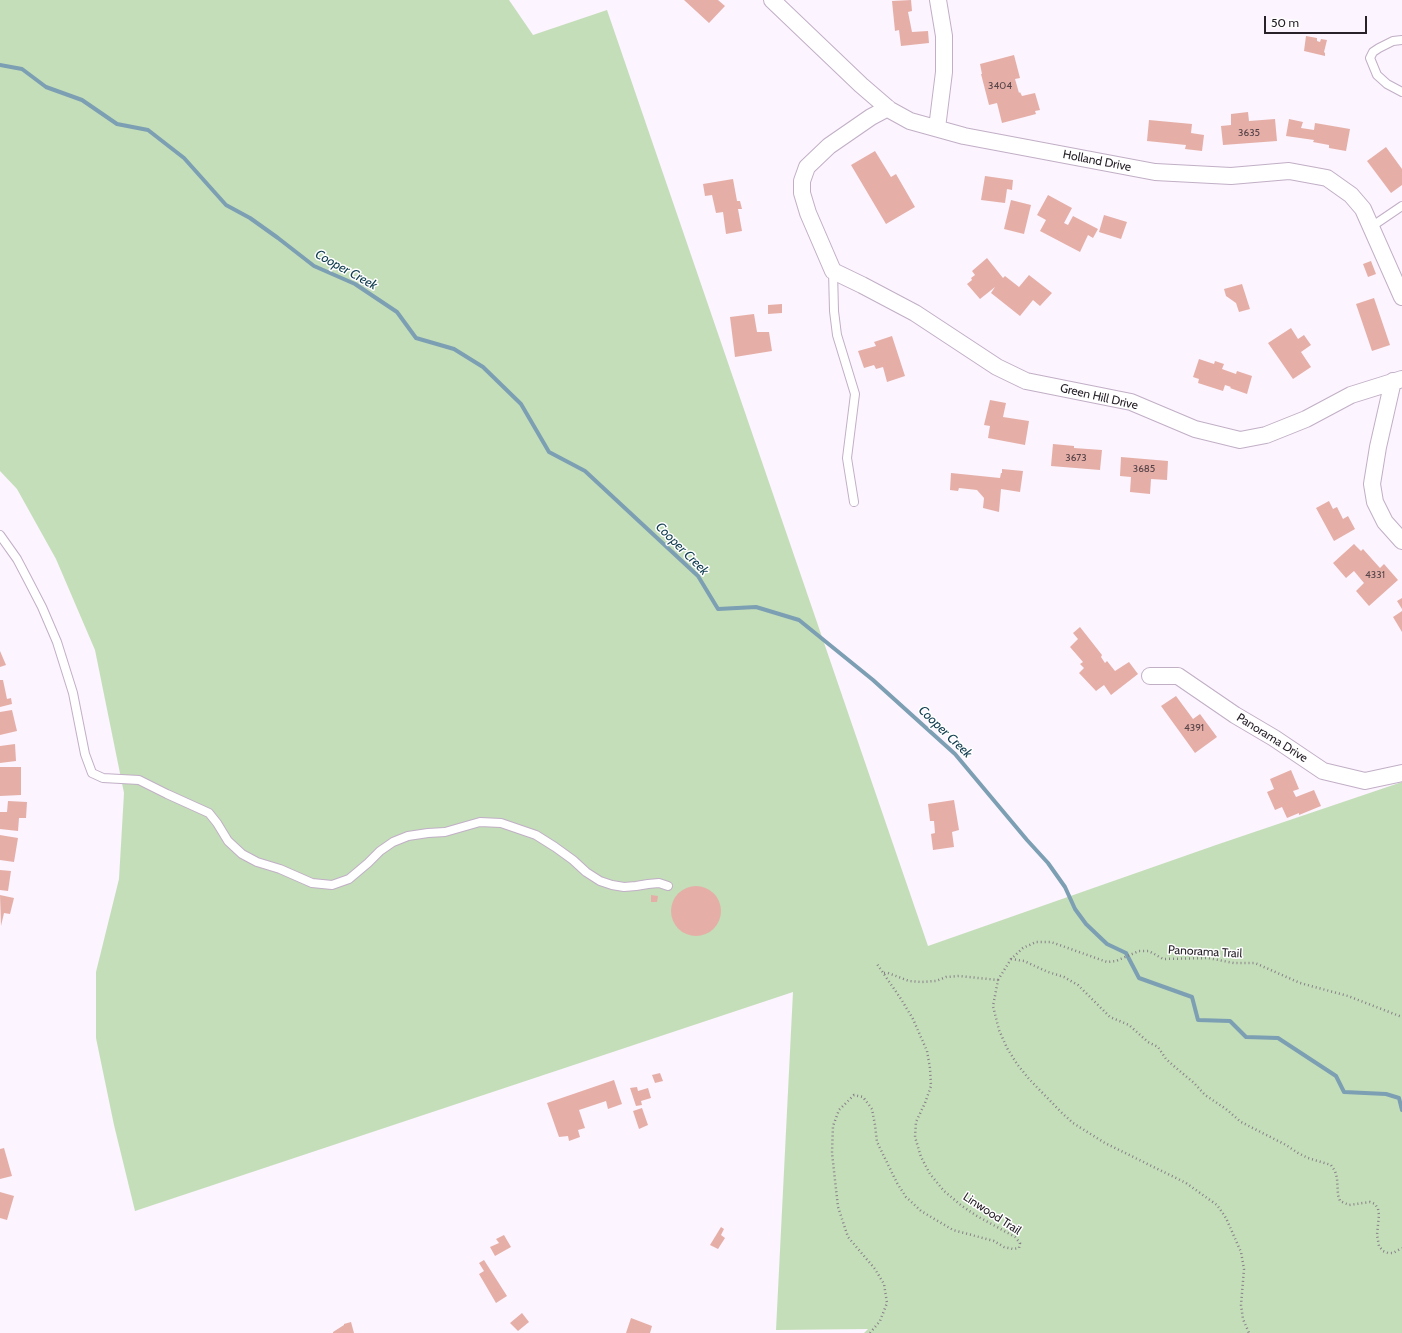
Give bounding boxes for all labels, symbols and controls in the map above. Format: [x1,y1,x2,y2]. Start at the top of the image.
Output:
scale bar [1266,8,1369,34]
text: 50 m [1271,15,1299,30]
house number: 3404 [988,80,1012,92]
house number: 3635 [1238,127,1260,139]
street label: Holland Drive [1062,147,1132,175]
water label: Cooper Creek [312,247,380,293]
street label: Green Hill Drive [1059,381,1139,413]
house number: 3673 [1065,452,1087,464]
house number: 3685 [1133,463,1155,475]
water label: Cooper Creek [652,519,712,579]
house number: 4331 [1365,569,1385,581]
water label: Cooper Creek [915,703,975,761]
street label: Panorama Drive [1234,710,1310,766]
house number: 4391 [1184,722,1204,734]
street label: Panorama Trail [1167,943,1243,961]
street label: Linwood Trail [960,1190,1024,1238]

